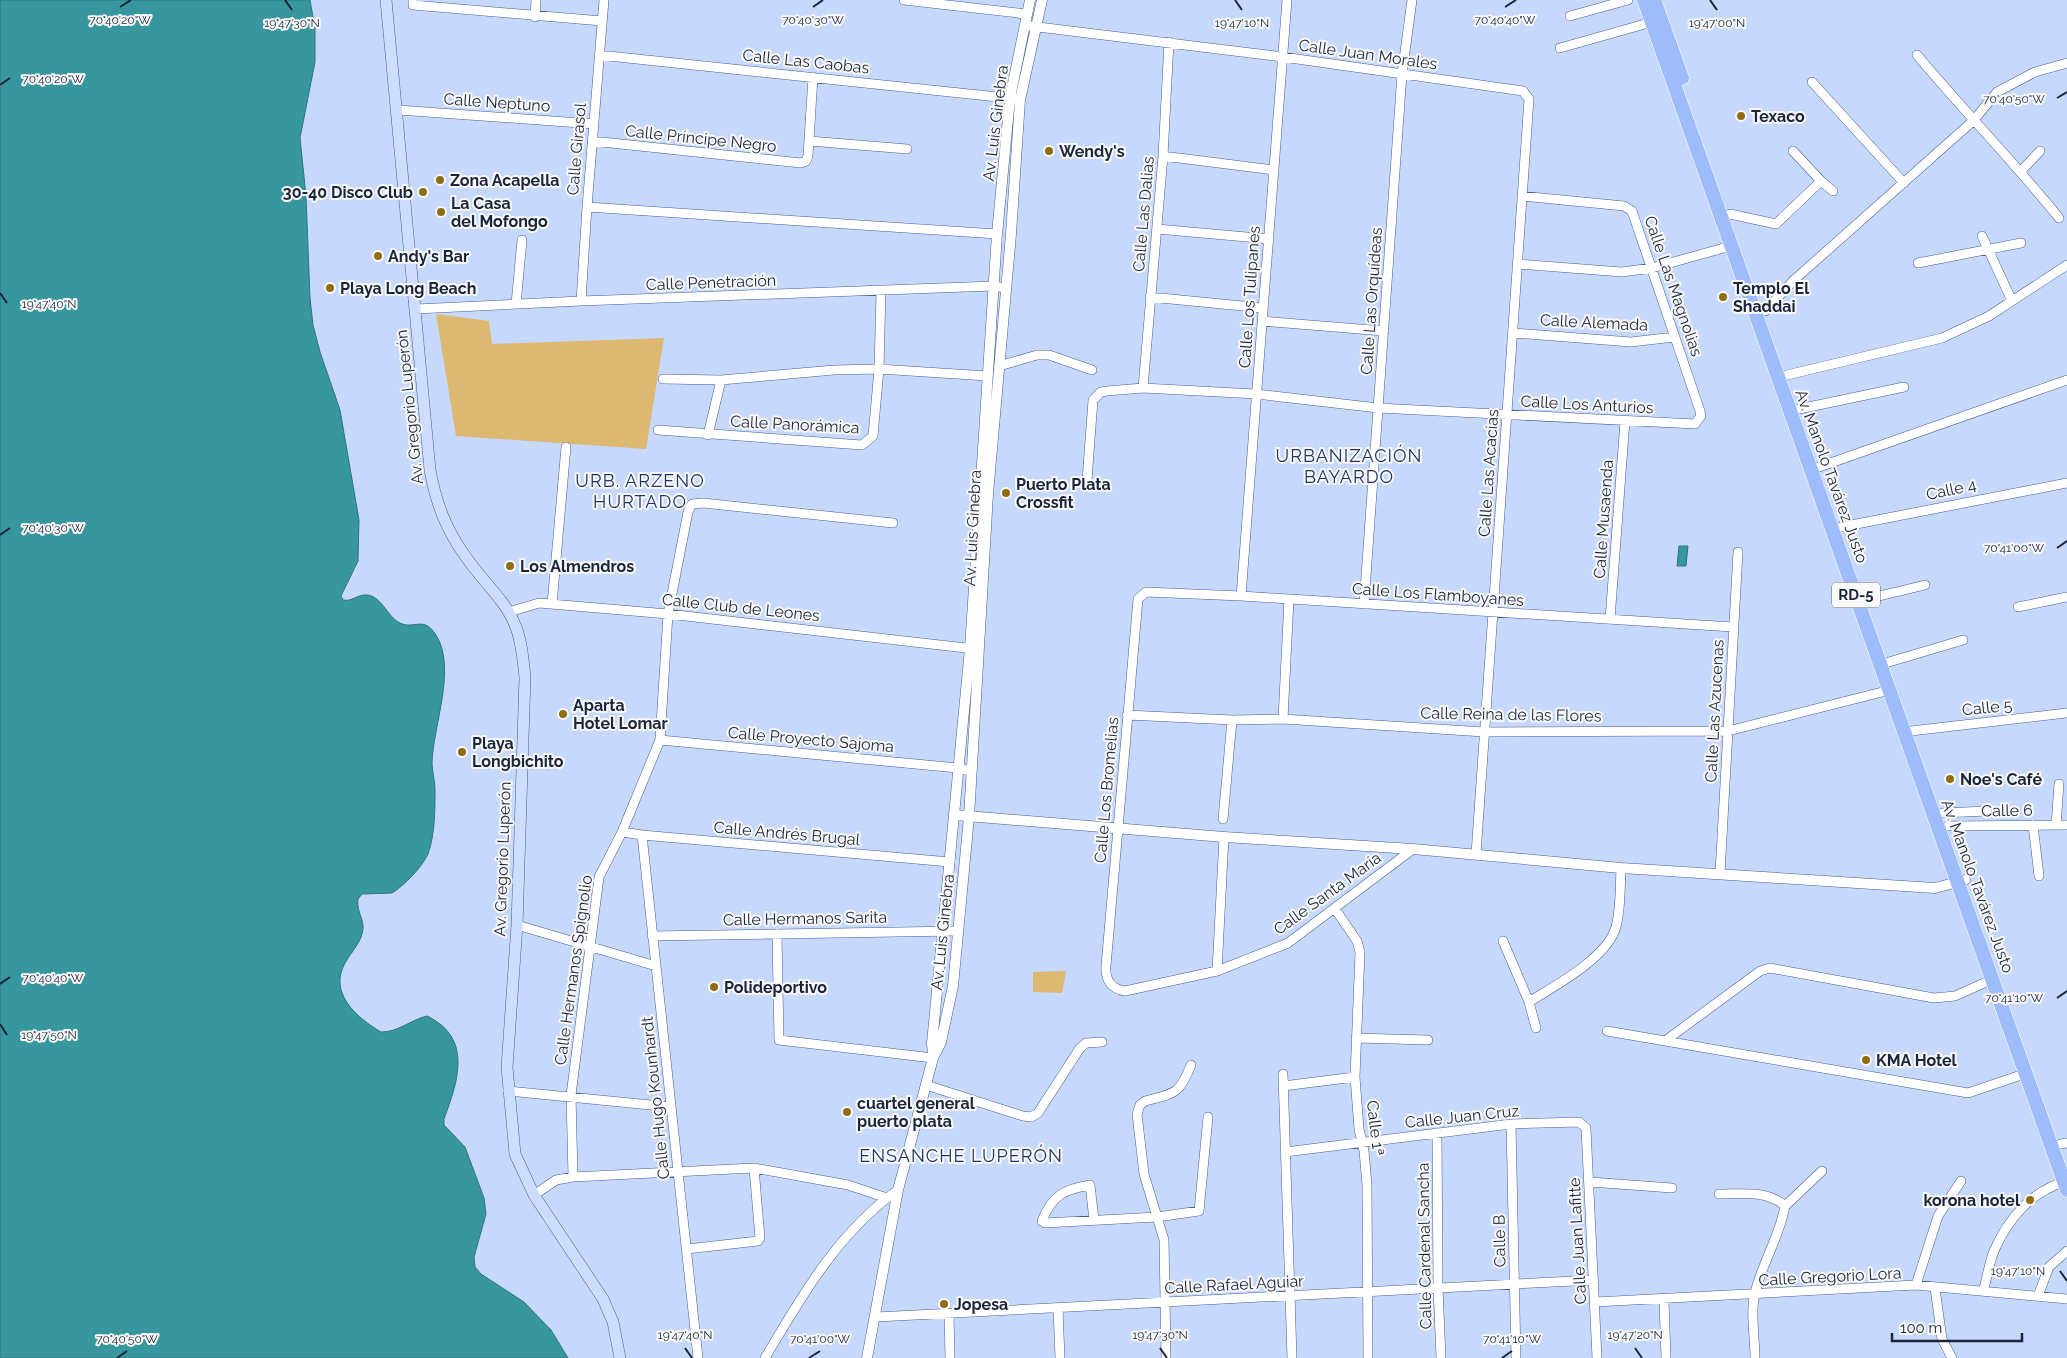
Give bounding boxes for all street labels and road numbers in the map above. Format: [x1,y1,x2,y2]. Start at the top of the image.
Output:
street label: Calle Juan Morales [1297,35,1439,74]
street label: Calle Las Caobas [742,45,870,78]
street label: Av. Luis Ginebra [979,64,1012,182]
street label: Calle Neptuno [443,89,551,116]
street label: Calle Girasol [563,101,590,196]
street label: Calle Príncipe Negro [624,121,778,156]
street label: Calle Las Dalias [1129,155,1158,273]
street label: Calle Las Magnolias [1641,213,1707,359]
street label: Calle Los Tulipanes [1235,225,1264,369]
street label: Calle Las Orquídeas [1357,226,1386,375]
street label: Calle Penetración [645,271,777,294]
street label: Calle Alemada [1540,310,1648,335]
street label: Av. Gregorio Luperón [392,329,427,485]
street label: Av. Manolo Tavárez Justo [1791,387,1872,565]
street label: Calle Los Anturios [1520,392,1654,417]
street label: Calle Las Acacias [1475,408,1502,538]
street label: Calle Panorámica [730,412,860,437]
street label: Calle Musaenda [1590,459,1617,579]
street label: Av. Luis Ginebra [960,469,985,587]
street label: Calle 4 [1924,475,1978,504]
street label: Calle Los Flamboyanes [1351,579,1525,610]
road number: RD-5 [1832,582,1880,608]
street label: Calle Club de Leones [661,590,821,625]
street label: Calle Las Azucenas [1701,639,1728,783]
street label: Calle 5 [1961,695,2013,720]
street label: Calle Reina de las Flores [1420,703,1602,726]
street label: Calle Los Bromelias [1091,716,1122,864]
street label: Calle Proyecto Sajoma [727,723,895,756]
street label: Av. Gregorio Luperón [490,781,515,937]
street label: Av. Manolo Tavárez Justo [1937,797,2018,975]
street label: Calle 6 [1981,801,2033,820]
street label: Calle Andrés Brugal [713,818,862,849]
street label: Calle Santa María [1270,848,1385,939]
street label: Av. Luis Ginebra [927,873,958,991]
street label: Calle Hermanos Spignolio [551,874,596,1066]
street label: Calle Hermanos Sarita [723,908,887,929]
street label: Calle Hugo Kounhardt [637,1015,673,1180]
street label: Calle 1ª [1363,1099,1388,1157]
street label: Calle Juan Cruz [1404,1101,1520,1132]
street label: Calle Cardenal Sancha [1414,1162,1435,1330]
street label: Calle Juan Lafitte [1565,1177,1590,1305]
street label: Calle B [1490,1215,1509,1267]
street label: Calle Gregorio Lora [1758,1263,1902,1290]
street label: Calle Rafael Aguiar [1164,1271,1305,1298]

